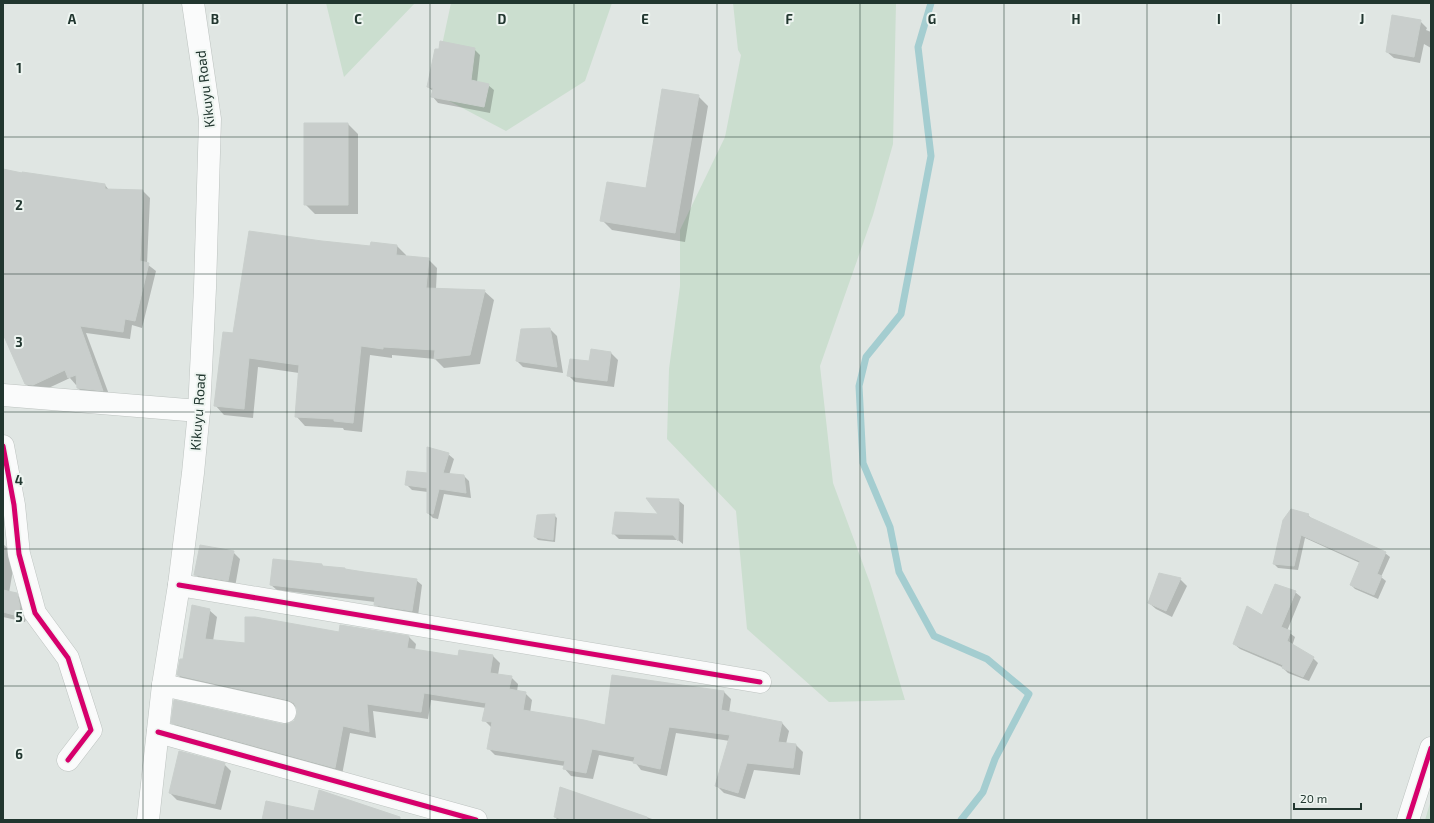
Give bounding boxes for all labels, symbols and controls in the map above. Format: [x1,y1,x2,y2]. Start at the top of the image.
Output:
text: A [68,11,77,27]
text: B [211,11,219,27]
text: C [354,11,362,27]
text: D [498,11,507,27]
text: E [641,11,649,27]
text: F [785,11,793,27]
text: G [928,11,936,27]
text: H [1072,11,1081,27]
text: I [1217,11,1221,27]
text: J [1360,11,1364,27]
street label: Kikuyu Road [191,50,218,129]
text: 1 [16,60,22,76]
text: 2 [15,197,23,213]
text: 3 [15,334,23,350]
street label: Kikuyu Road [186,373,209,451]
text: 4 [15,472,23,488]
text: 5 [15,609,23,625]
text: 6 [15,746,23,762]
scale bar [1294,785,1361,811]
text: 20 m [1300,791,1327,805]

